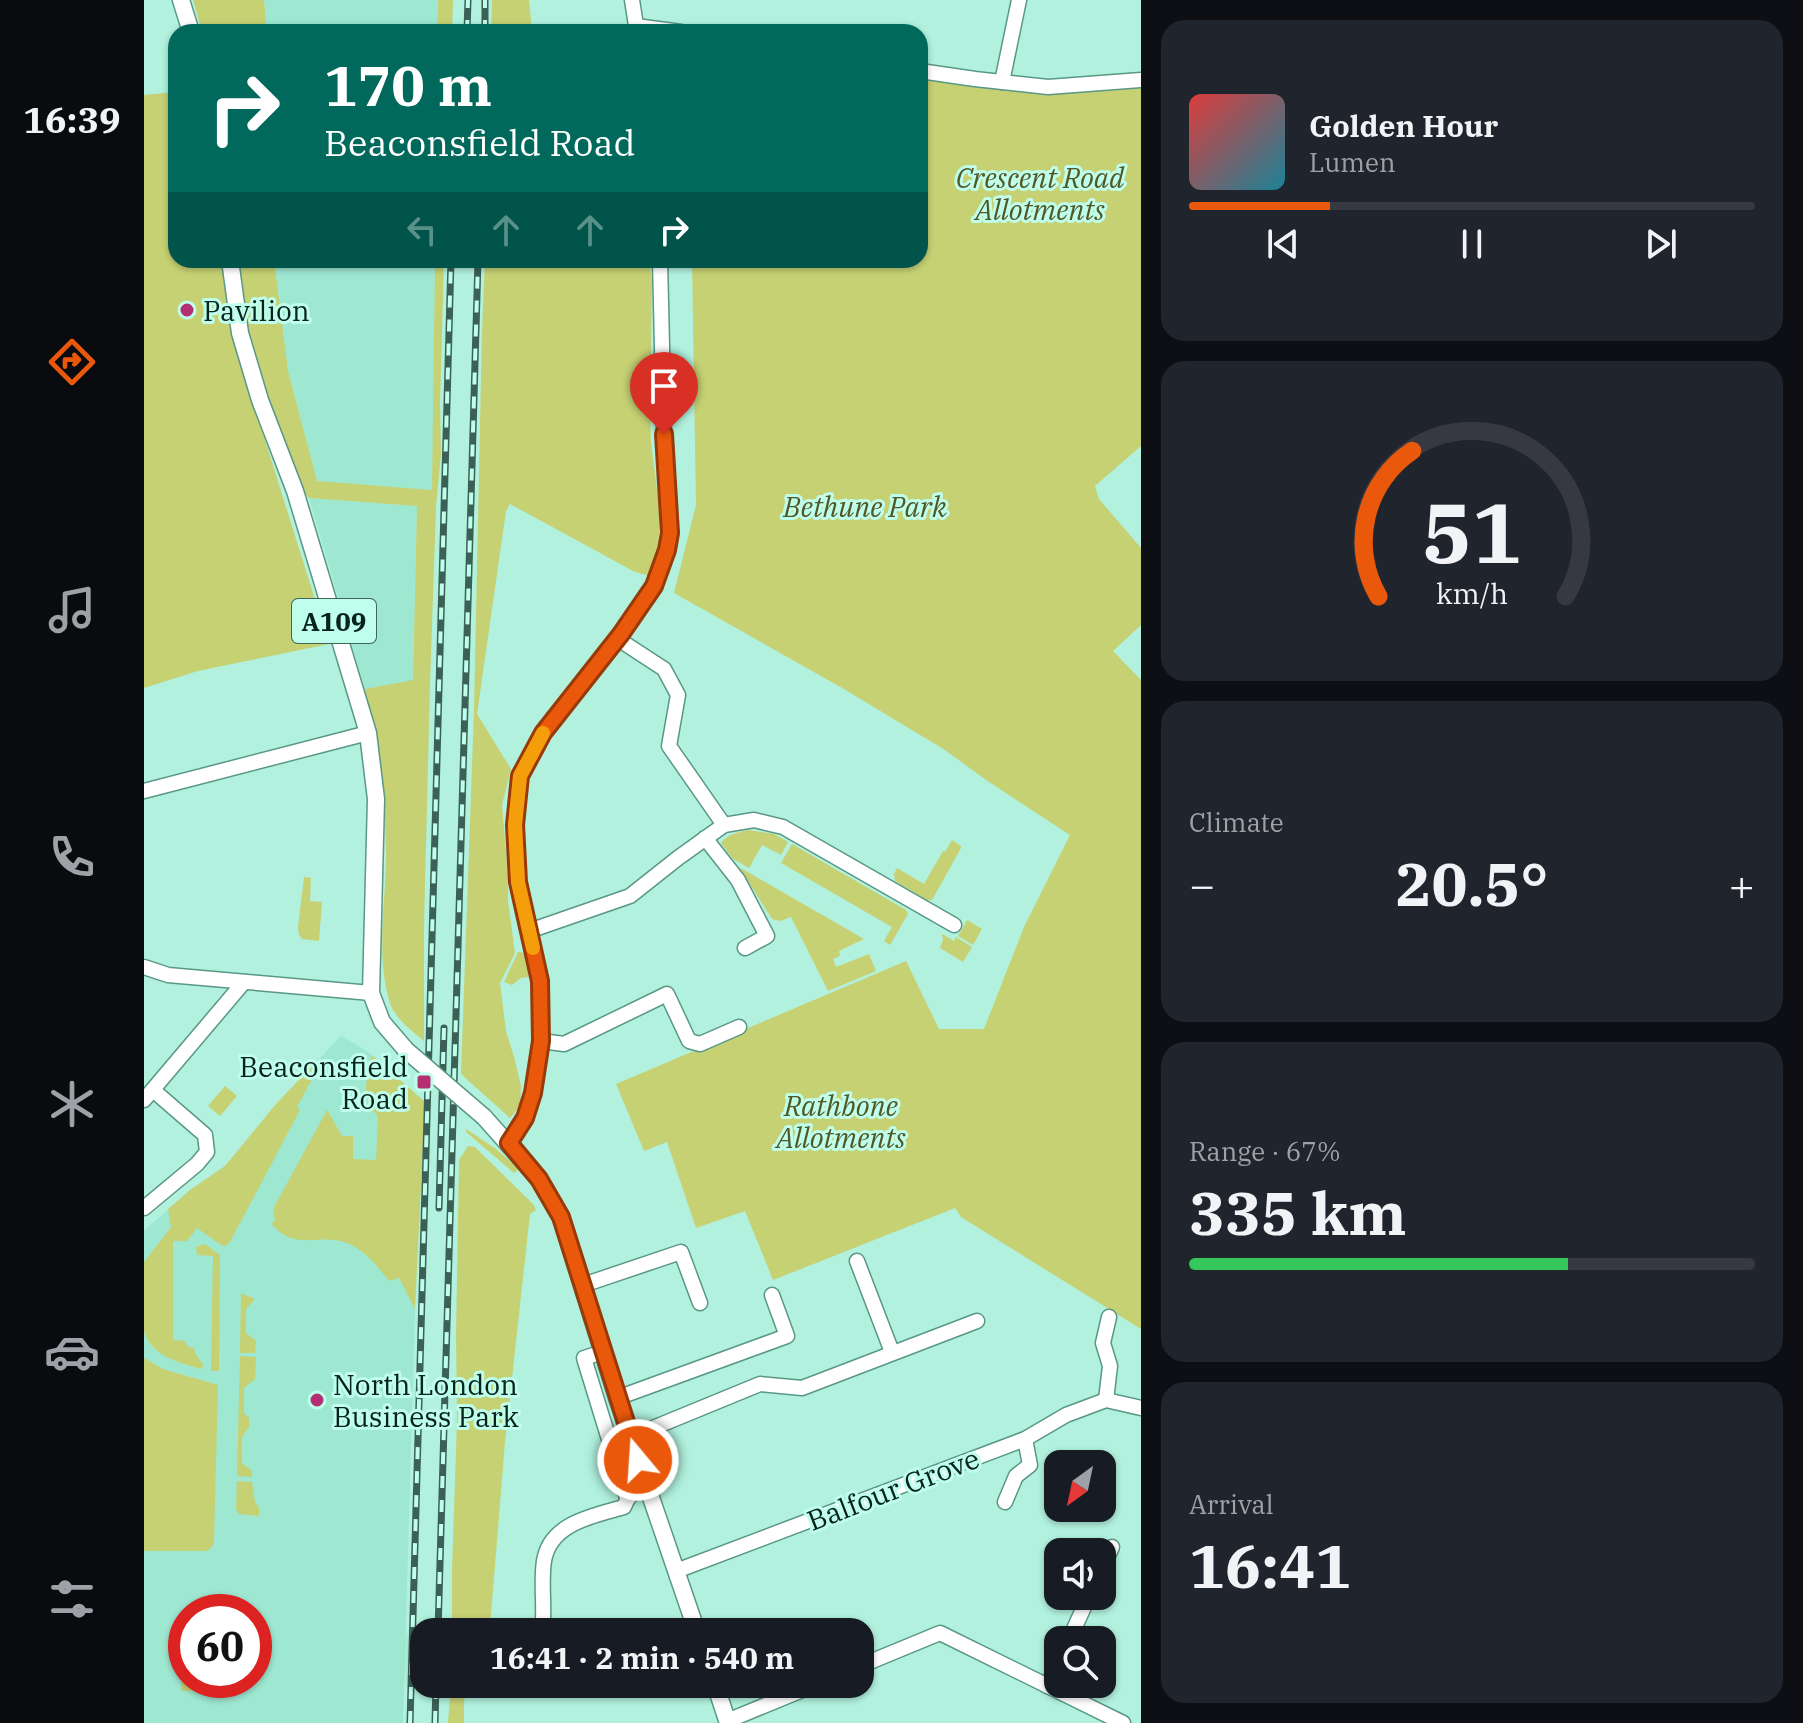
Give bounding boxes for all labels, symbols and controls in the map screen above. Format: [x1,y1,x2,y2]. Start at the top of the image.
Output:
text: 170 m [324,49,492,121]
icon: right [192,56,296,160]
text: 16:39 [23,96,121,143]
text: Golden Hour [1309,106,1498,145]
text: Beaconsfield Road [324,119,635,166]
text: Lumen [1309,145,1396,179]
park label: Crescent Road Allotments [956,159,1125,228]
icon: left [400,208,444,252]
icon: ahead [484,208,528,252]
icon: ahead [568,208,612,252]
icon: right [652,208,696,252]
icon: previous [1261,222,1305,266]
icon: pause [1450,222,1494,266]
icon: next [1639,222,1683,266]
place label: Pavilion [203,292,310,329]
marker: Pavilion [178,301,196,319]
icon: directions [44,334,100,390]
pin [630,352,698,434]
icon: arrive [642,364,686,408]
text: 51 [1422,477,1522,585]
park label: Bethune Park [782,488,947,525]
text: km/h [1436,575,1508,612]
icon: music [44,582,100,638]
road number: A109 [292,599,376,643]
text: Climate [1189,805,1284,839]
icon: phone [44,829,100,885]
text: 20.5° [1395,844,1549,923]
text: − [1189,856,1215,913]
text: + [1729,856,1755,913]
place label: Beaconsfield Road [239,1048,408,1117]
marker: Beaconsfield Road [415,1073,433,1091]
icon: climate [44,1076,100,1132]
park label: Rathbone Allotments [774,1087,906,1156]
text: Range · 67% [1189,1134,1341,1168]
text: 335 km [1189,1173,1407,1252]
icon: car [44,1324,100,1380]
place label: North London Business Park [333,1366,520,1435]
marker: North London Business Park [308,1391,326,1409]
position arrow [596,1418,680,1502]
street label: Balfour Grove [802,1439,984,1539]
north arrow [1044,1450,1116,1522]
map controls [1044,1450,1116,1698]
text: Arrival [1189,1487,1274,1521]
text: 16:41 [1189,1526,1351,1605]
button: sound [1044,1538,1116,1610]
icon: filters [44,1571,100,1627]
speed limit sign: 60 [168,1594,272,1698]
button: search [1044,1626,1116,1698]
text: 16:41 · 2 min · 540 m [490,1638,794,1677]

